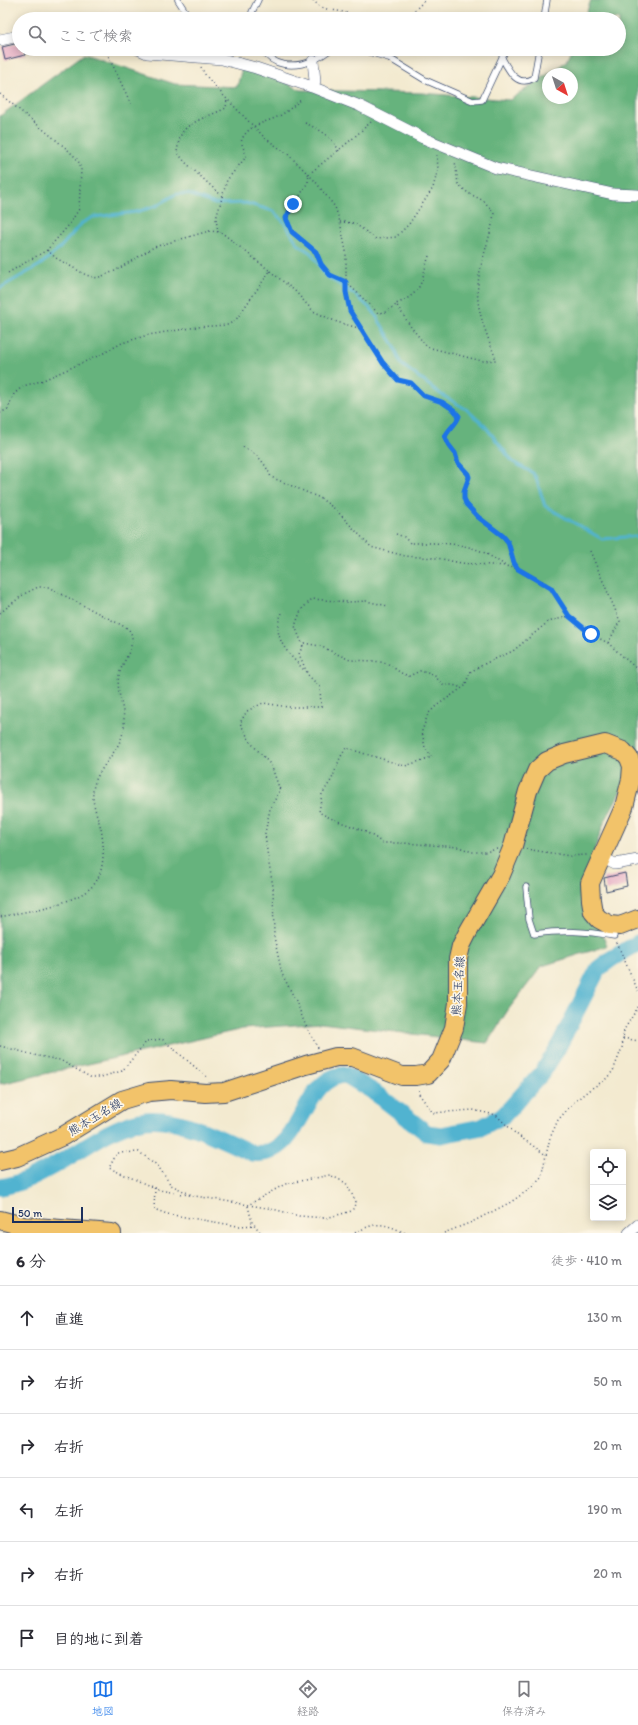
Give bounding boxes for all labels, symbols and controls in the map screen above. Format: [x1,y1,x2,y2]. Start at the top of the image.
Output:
search box [12,12,626,56]
icon: search [26,23,48,45]
text: ここで検索 [58,27,133,45]
north arrow [542,68,578,104]
route end [284,195,302,213]
route start [582,625,600,643]
street label: 熊本玉名線 [449,956,467,1016]
street label: 熊本玉名線 [66,1096,124,1138]
map controls [590,1149,626,1221]
button: locate [590,1149,626,1185]
button: layers [590,1185,626,1221]
scale bar [12,1205,83,1224]
text: 50 m [18,1207,42,1220]
text: 6 分 [16,1251,46,1271]
text: 徒歩 · 410 m [551,1253,622,1268]
icon: ahead [16,1307,38,1329]
text: 直進 [54,1310,84,1328]
text: 130 m [587,1310,622,1325]
icon: right [16,1371,38,1393]
text: 右折 [54,1374,84,1392]
text: 50 m [593,1374,622,1389]
icon: right [16,1435,38,1457]
text: 右折 [54,1438,84,1456]
text: 20 m [593,1438,622,1453]
icon: left [16,1499,38,1521]
text: 左折 [54,1502,84,1520]
text: 190 m [587,1502,622,1517]
icon: right [16,1563,38,1585]
text: 右折 [54,1566,84,1584]
text: 20 m [593,1566,622,1581]
icon: arrive [16,1627,38,1649]
text: 目的地に到着 [54,1630,144,1648]
tab: 地図 [92,1678,114,1718]
tab: 経路 [297,1678,319,1718]
tab: 保存済み [502,1678,546,1718]

